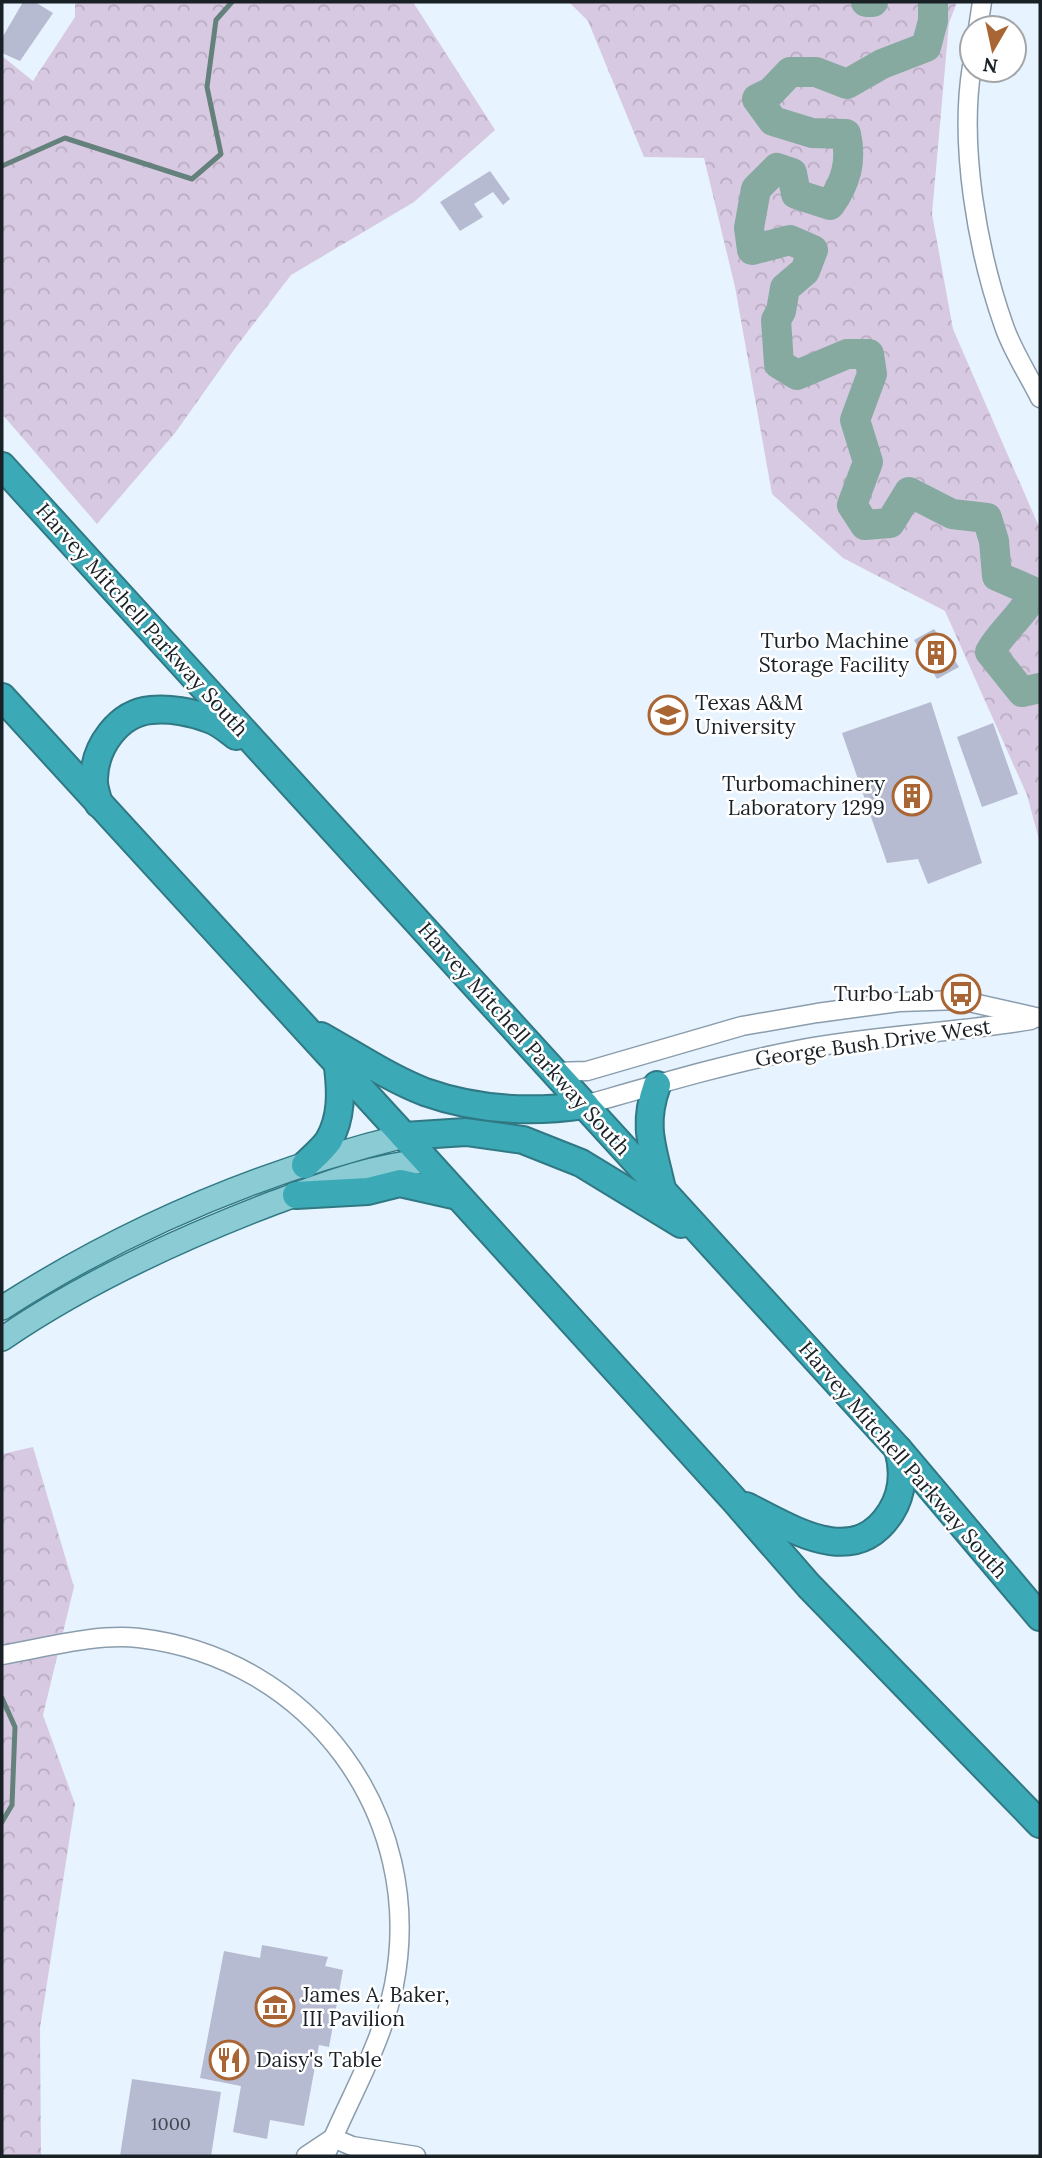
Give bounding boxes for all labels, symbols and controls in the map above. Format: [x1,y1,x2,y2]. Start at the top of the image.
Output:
north arrow [958,14,1028,84]
text: N [981,53,999,79]
street label: Harvey Mitchell Parkway South [30,497,255,742]
place label: Turbo Machine Storage Facility [759,627,909,678]
building icon: Turbo Machine Storage Facility [915,632,957,674]
place label: Texas A&M University [695,689,803,740]
school or university icon: Texas A&M University [647,694,689,736]
place label: Turbomachinery Laboratory 1299 [722,770,885,821]
building icon: Turbomachinery Laboratory 1299 [891,775,933,817]
street label: Harvey Mitchell Parkway South [412,916,637,1161]
bus stop icon: Turbo Lab [940,973,982,1015]
place label: Turbo Lab [834,980,934,1007]
street label: George Bush Drive West [753,1012,993,1072]
street label: Harvey Mitchell Parkway South [793,1336,1014,1584]
place label: James A. Baker, III Pavilion [301,1981,450,2032]
museum icon: James A. Baker, III Pavilion [254,1986,296,2028]
restaurant icon: Daisy's Table [208,2039,250,2081]
place label: Daisy's Table [256,2046,382,2073]
house number: 1000 [151,2112,191,2135]

